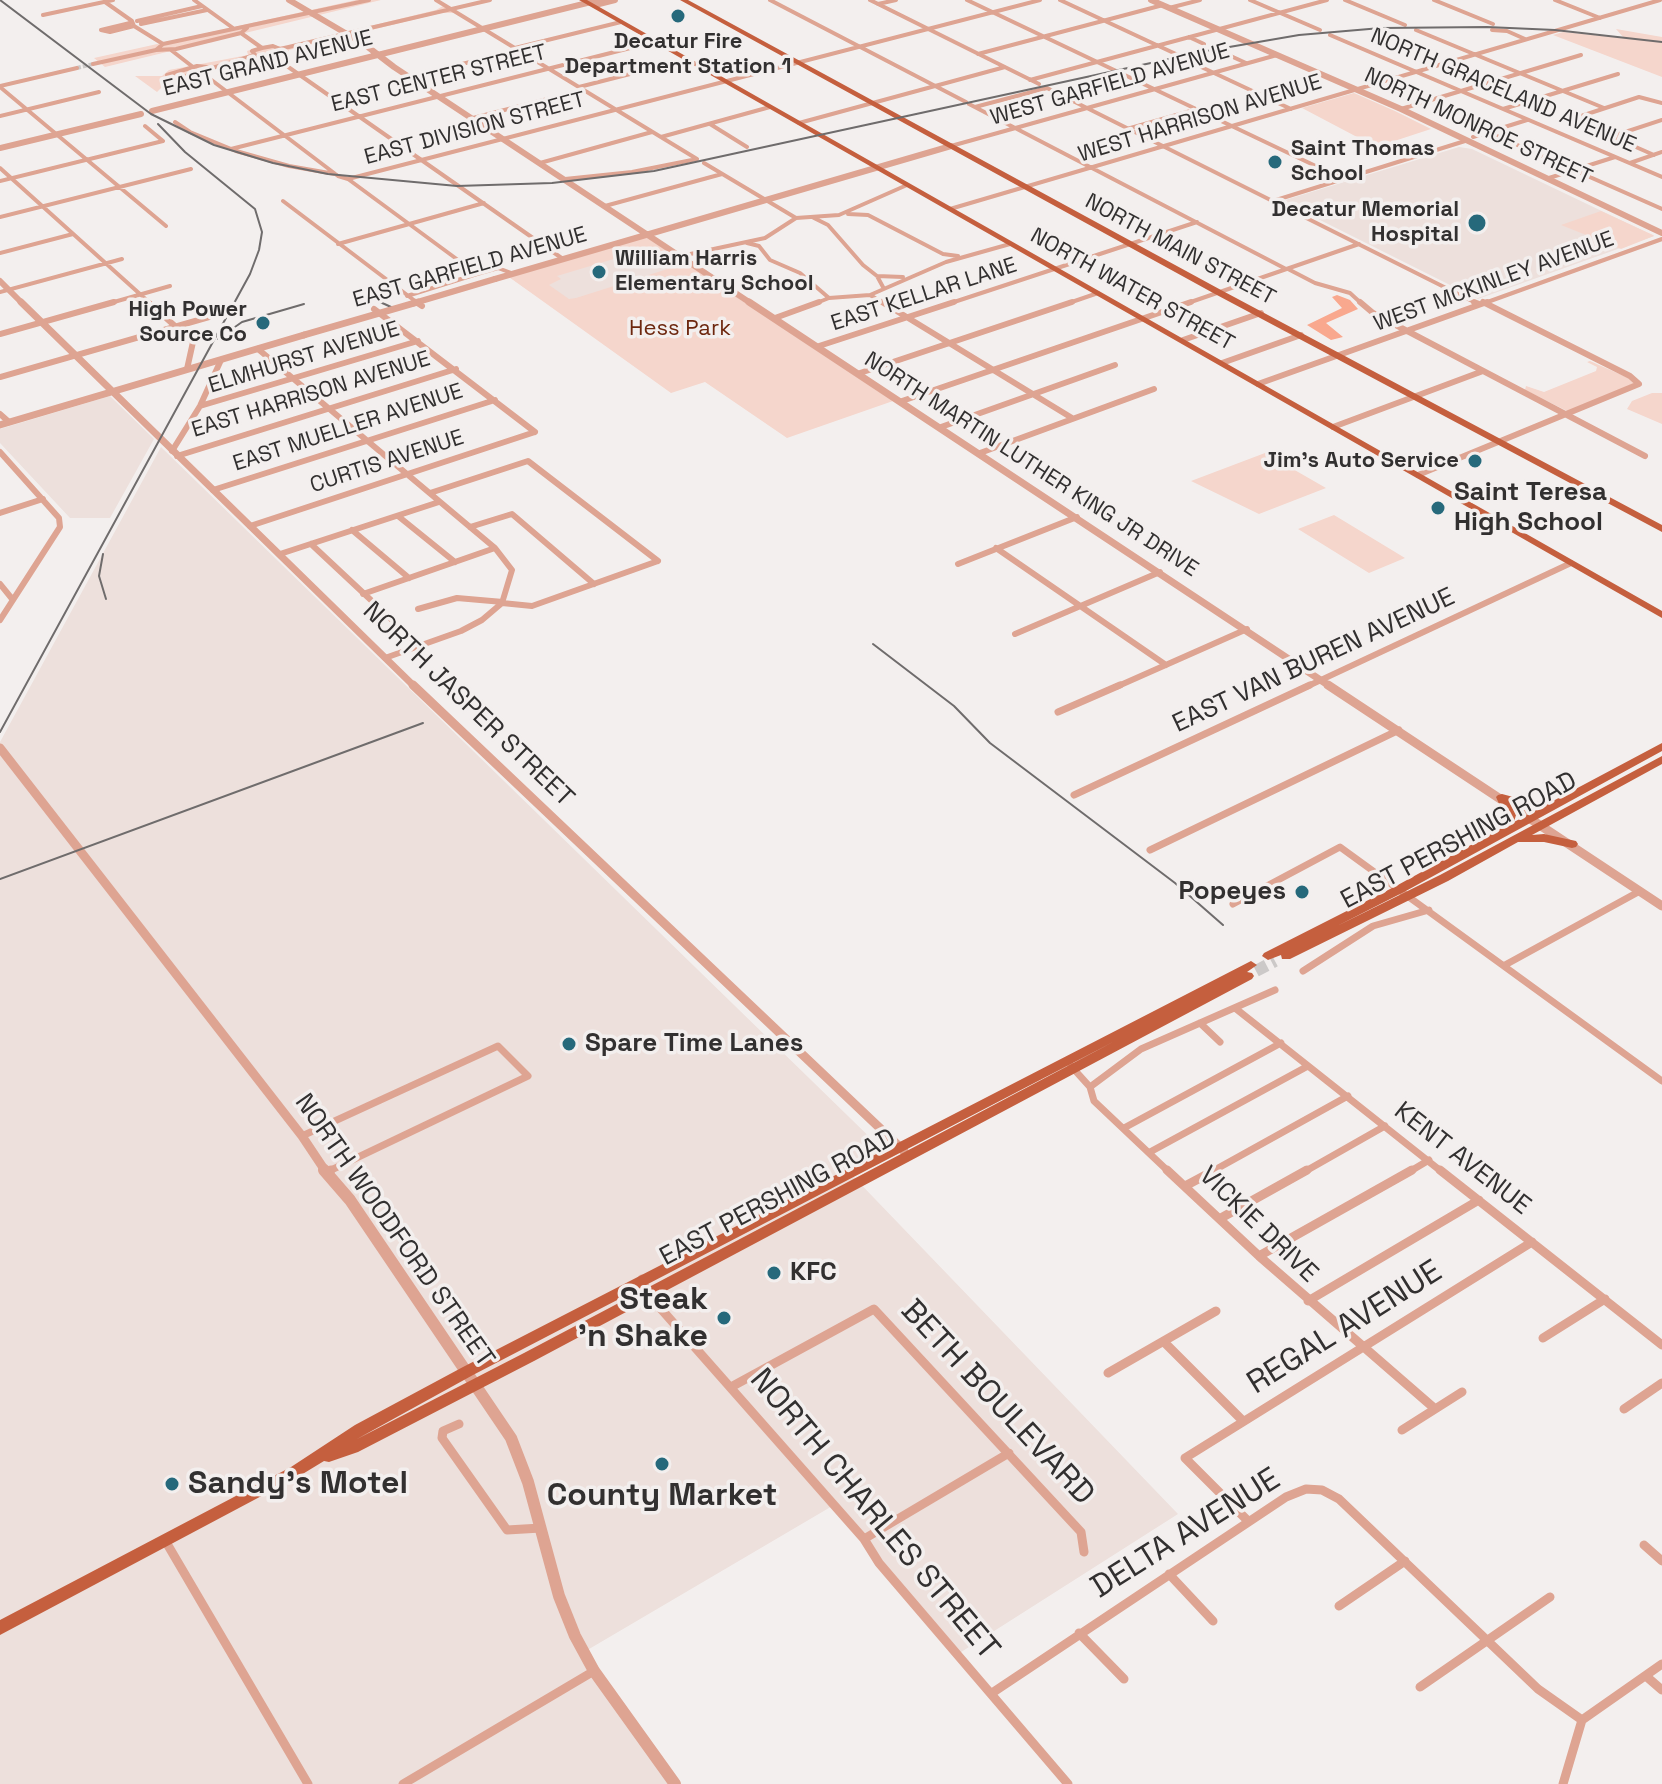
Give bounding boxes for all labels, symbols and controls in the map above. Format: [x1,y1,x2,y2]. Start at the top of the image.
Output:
marker: Decatur Fire Department Station 1 [669,7,687,25]
street label: NORTH GRACELAND AVENUE [1366,23,1640,159]
street label: EAST GRAND AVENUE [160,25,376,103]
place label: Decatur Fire Department Station 1 [565,29,791,80]
street label: WEST GARFIELD AVENUE [987,38,1233,132]
street label: EAST CENTER STREET [329,39,549,119]
street label: NORTH MONROE STREET [1360,63,1596,191]
street label: WEST HARRISON AVENUE [1075,69,1325,169]
street label: EAST DIVISION STREET [362,87,588,171]
place label: Saint Thomas School [1291,136,1435,188]
marker: Saint Thomas School [1266,153,1284,171]
street label: NORTH MAIN STREET [1080,189,1280,311]
place label: Decatur Memorial Hospital [1271,197,1459,248]
marker: Decatur Memorial Hospital [1466,212,1488,234]
street label: EAST GARFIELD AVENUE [350,222,590,314]
street label: NORTH WATER STREET [1025,223,1239,357]
street label: WEST MCKINLEY AVENUE [1370,226,1618,338]
place label: William Harris Elementary School [615,246,814,298]
street label: EAST KELLAR LANE [828,253,1020,337]
marker: William Harris Elementary School [590,263,608,281]
place label: High Power Source Co [128,297,247,348]
marker: High Power Source Co [254,314,272,332]
street label: ELMHURST AVENUE [205,316,403,400]
park label: Hess Park [629,316,731,342]
street label: EAST HARRISON AVENUE [189,346,433,444]
street label: NORTH MARTIN LUTHER KING JR DRIVE [859,347,1203,583]
street label: EAST MUELLER AVENUE [230,378,466,478]
street label: CURTIS AVENUE [307,425,467,499]
place label: Jim's Auto Service [1264,448,1459,474]
marker: Jim's Auto Service [1466,452,1484,470]
place label: Saint Teresa High School [1454,477,1607,538]
marker: Saint Teresa High School [1429,499,1447,517]
street label: EAST VAN BUREN AVENUE [1168,582,1460,740]
street label: NORTH JASPER STREET [356,596,580,814]
street label: EAST PERSHING ROAD [1336,766,1582,916]
place label: Popeyes [1178,876,1286,908]
marker: Popeyes [1293,883,1311,901]
place label: Spare Time Lanes [585,1028,803,1060]
marker: Spare Time Lanes [560,1035,578,1053]
street label: NORTH WOODFORD STREET [288,1088,500,1374]
street label: KENT AVENUE [1388,1096,1536,1222]
street label: EAST PERSHING ROAD [655,1123,901,1273]
street label: VICKIE DRIVE [1192,1161,1324,1289]
street label: REGAL AVENUE [1241,1253,1449,1403]
place label: KFC [790,1257,837,1289]
marker: KFC [765,1264,783,1282]
place label: Steak 'n Shake [578,1281,708,1356]
street label: BETH BOULEVARD [892,1293,1102,1513]
marker: Steak 'n Shake [715,1309,733,1327]
street label: NORTH CHARLES STREET [741,1362,1007,1668]
marker: County Market [653,1455,671,1473]
street label: DELTA AVENUE [1084,1461,1288,1607]
place label: Sandy's Motel [188,1465,408,1503]
marker: Sandy's Motel [163,1475,181,1493]
place label: County Market [547,1477,777,1515]

